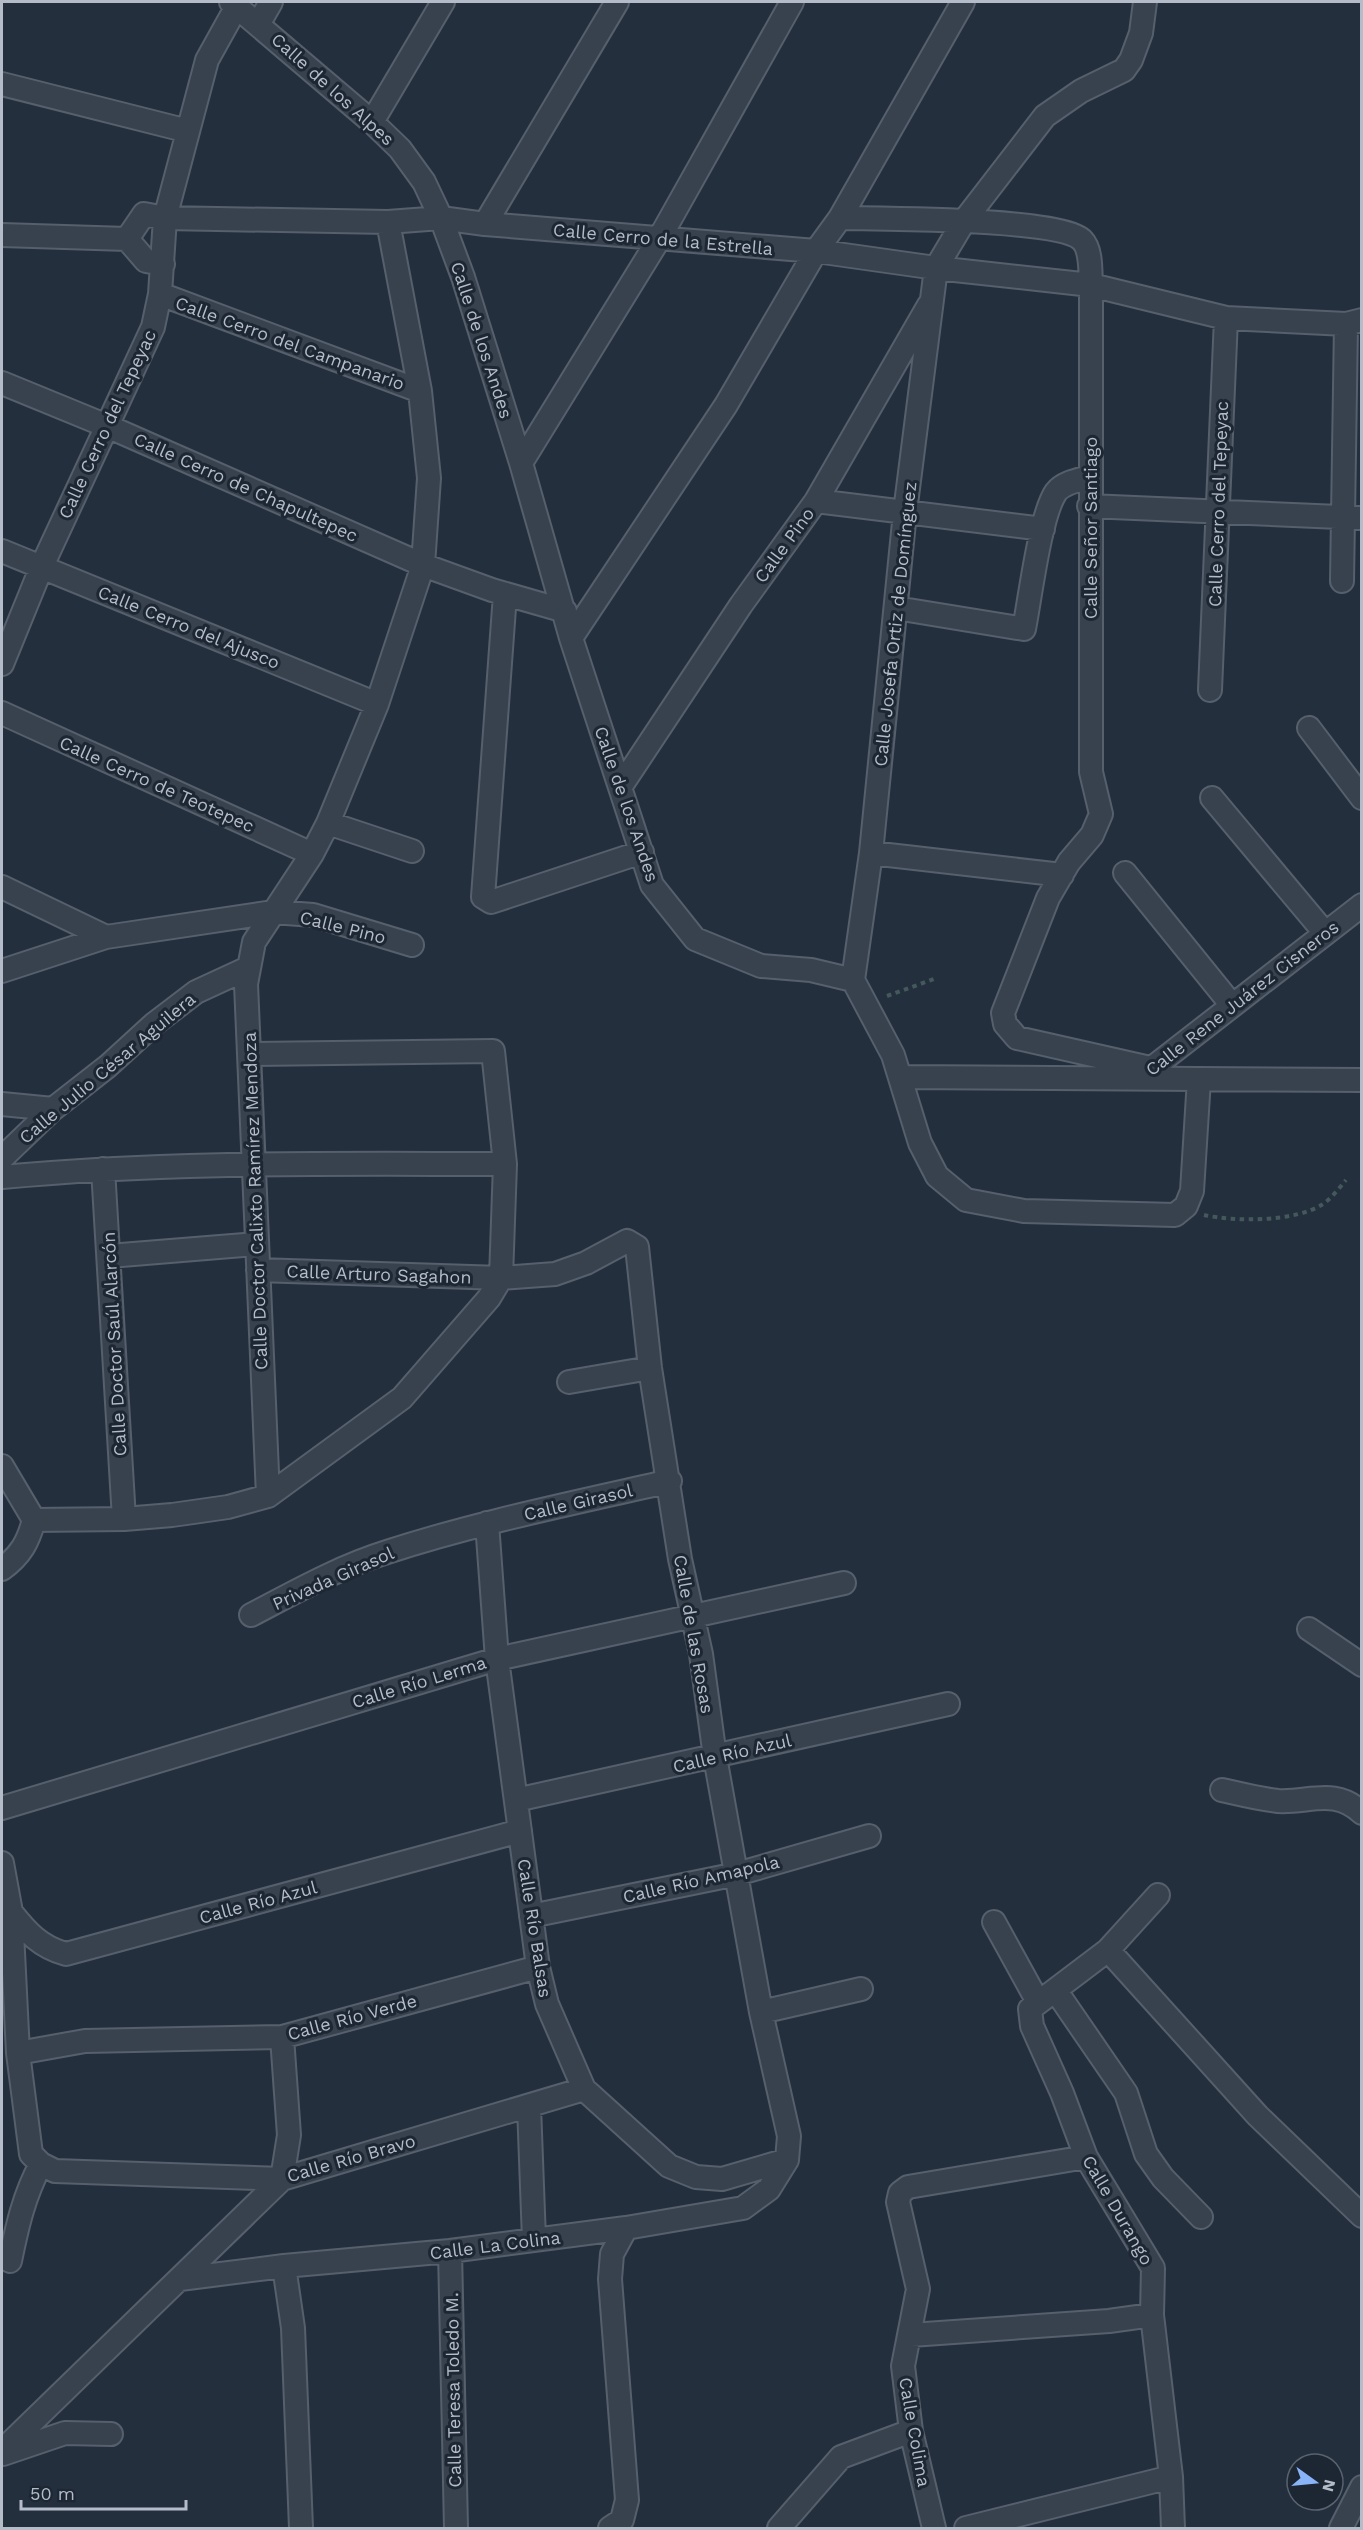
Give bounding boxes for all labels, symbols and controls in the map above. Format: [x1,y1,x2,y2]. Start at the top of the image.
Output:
street label: Calle de los Alpes [267,28,399,150]
street label: Calle Cerro de la Estrella [552,219,774,259]
street label: Calle de los Andes [447,259,517,421]
street label: Calle Cerro del Campanario [173,292,407,394]
street label: Calle Cerro del Tepeyac [54,326,160,522]
street label: Calle Cerro del Tepeyac [1204,401,1232,607]
street label: Calle Cerro de Chapultepec [131,428,361,546]
street label: Calle Señor Santiago [1080,437,1101,619]
street label: Calle Josefa Ortiz de Domínguez [870,481,920,767]
street label: Calle Pino [750,503,818,587]
street label: Calle Cerro del Ajusco [95,581,283,673]
street label: Calle de los Andes [590,723,664,885]
street label: Calle Cerro de Teotepec [56,731,258,837]
street label: Calle Pino [298,906,388,948]
street label: Calle Rene Juárez Cisneros [1141,916,1343,1080]
street label: Calle Julio César Aguilera [15,988,199,1148]
street label: Calle Doctor Calixto Ramírez Mendoza [239,1032,271,1370]
street label: Calle Doctor Saúl Alarcón [98,1231,130,1457]
street label: Calle Arturo Sagahon [286,1260,472,1288]
street label: Calle Girasol [522,1479,635,1525]
street label: Privada Girasol [269,1542,397,1614]
street label: Calle de las Rosas [670,1553,718,1715]
street label: Calle Río Lerma [349,1652,489,1712]
street label: Calle Río Azul [671,1729,794,1777]
street label: Calle Río Amapola [621,1851,781,1907]
street label: Calle Río Balsas [514,1857,556,1999]
street label: Calle Río Azul [197,1876,320,1928]
street label: Calle Río Verde [285,1990,419,2044]
street label: Calle Río Bravo [284,2130,418,2186]
street label: Calle Durango [1078,2152,1158,2268]
street label: Calle La Colina [428,2227,562,2263]
street label: Calle Teresa Toledo M. [441,2292,465,2488]
street label: Calle Colima [895,2376,935,2488]
north arrow [1285,2452,1345,2512]
scale bar [21,2473,186,2511]
text: N [1318,2478,1340,2494]
text: 50 m [30,2483,75,2504]

